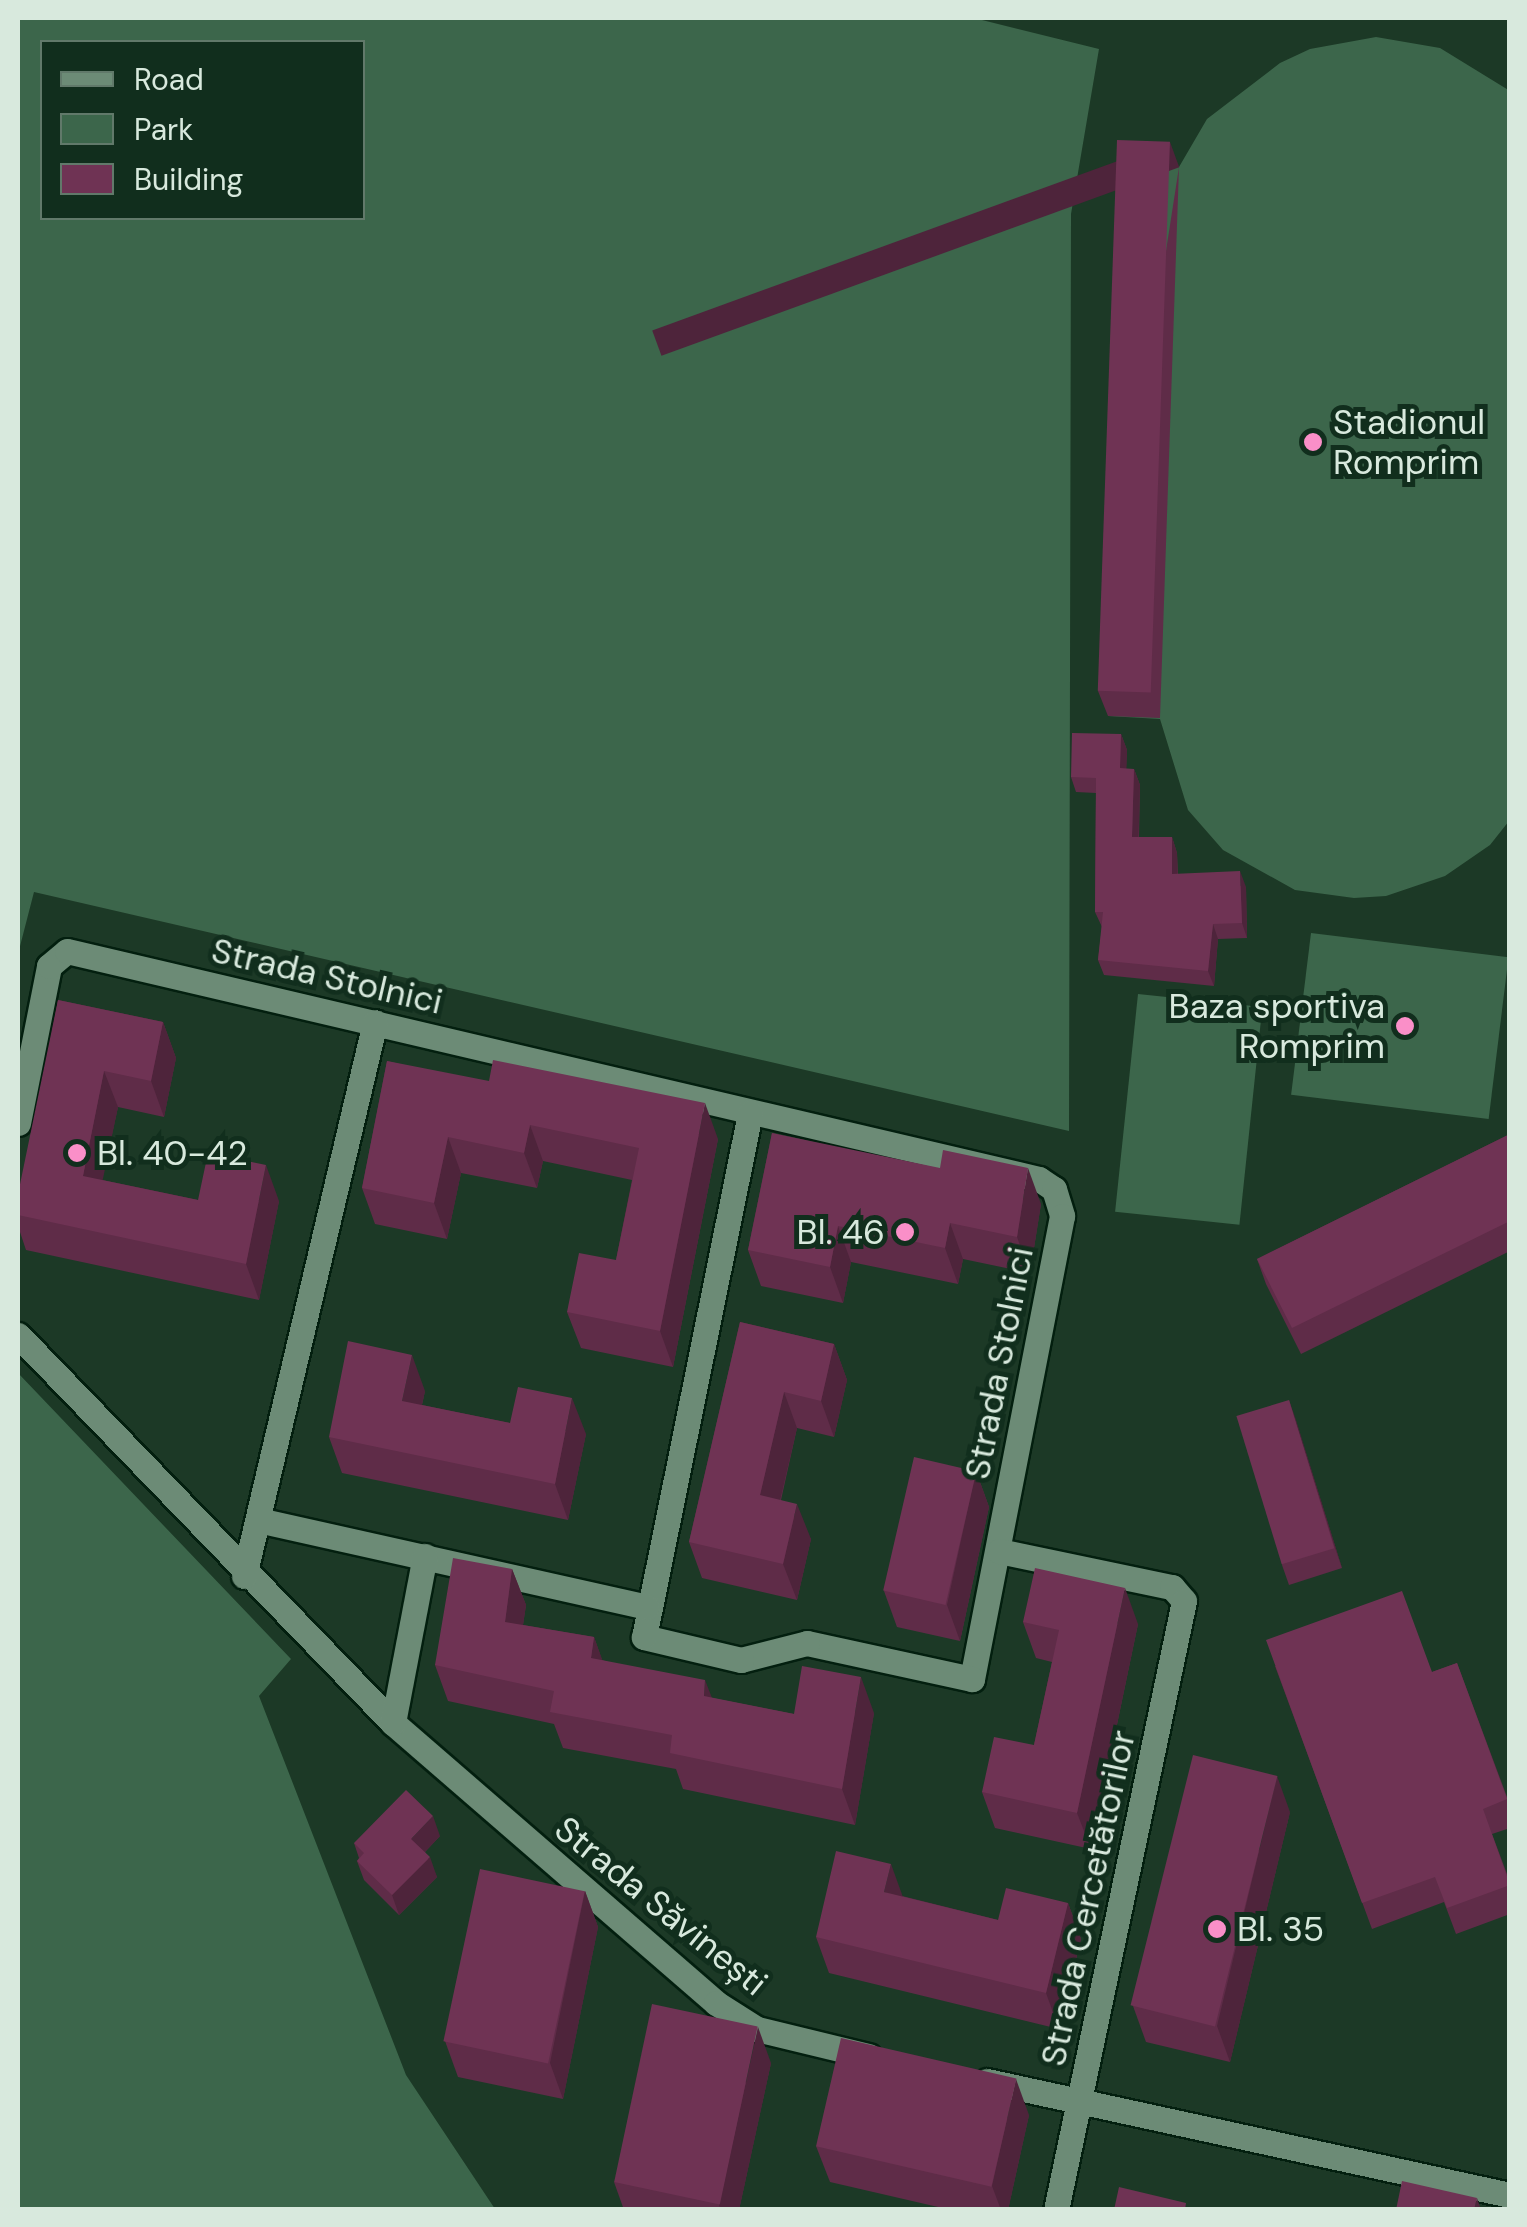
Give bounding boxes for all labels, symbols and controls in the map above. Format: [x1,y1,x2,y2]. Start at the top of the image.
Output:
legend [40,40,365,220]
text: Road [134,60,204,99]
text: Park [134,110,193,149]
text: Building [134,160,243,199]
place label: Stadionul Romprim [1333,401,1485,483]
marker: Stadionul Romprim [1302,431,1324,453]
street label: Strada Stolnici [208,929,446,1023]
place label: Baza sportiva Romprim [1169,985,1385,1067]
marker: Baza sportiva Romprim [1394,1015,1416,1037]
place label: Bl. 40-42 [97,1132,248,1174]
marker: Bl. 40-42 [66,1142,88,1164]
place label: Bl. 46 [797,1211,885,1253]
marker: Bl. 46 [894,1221,916,1243]
street label: Strada Stolnici [956,1244,1042,1482]
street label: Strada Cercetătorilor [1032,1726,1144,2070]
street label: Strada Săvinești [546,1808,776,2004]
place label: Bl. 35 [1237,1908,1324,1950]
marker: Bl. 35 [1206,1918,1228,1940]

